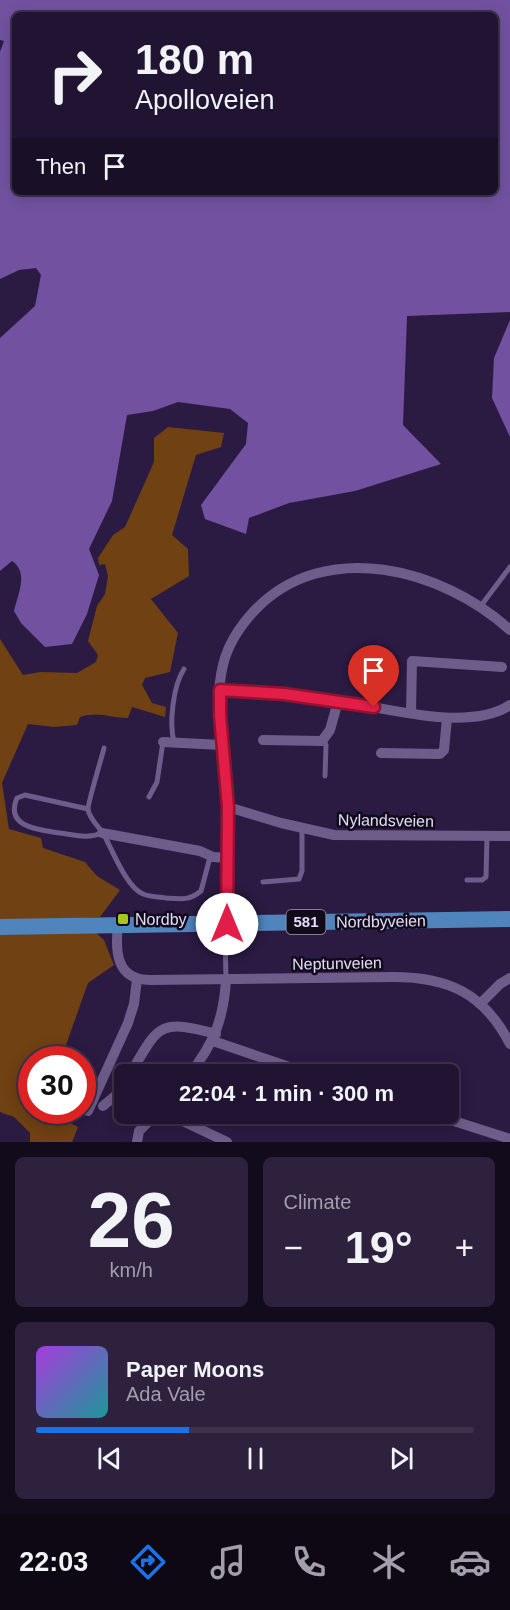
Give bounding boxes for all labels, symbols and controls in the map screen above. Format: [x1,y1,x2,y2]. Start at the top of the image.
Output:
icon: right [36,36,114,114]
text: 180 m [135,36,254,83]
text: Apolloveien [135,85,275,115]
icon: arrive [98,150,131,183]
text: Then [36,154,86,179]
pin [348,645,399,707]
icon: arrive [357,654,390,687]
street label: Nylandsveien [338,811,434,830]
position arrow [195,892,259,956]
road number: 581 [286,910,326,934]
place label: Nordby [135,911,187,928]
marker: Nordby [116,912,130,926]
street label: Nordbyveien [336,912,426,931]
street label: Neptunveien [292,954,382,973]
speed limit sign: 30 [18,1046,96,1124]
text: 22:04 · 1 min · 300 m [179,1081,394,1106]
text: 26 [88,1176,175,1264]
text: Climate [284,1191,351,1213]
text: 19° [345,1222,413,1273]
text: − [284,1229,303,1266]
text: + [455,1229,474,1266]
text: km/h [110,1259,153,1281]
text: Paper Moons [126,1357,264,1382]
text: Ada Vale [126,1383,206,1405]
icon: previous [93,1442,126,1475]
icon: pause [239,1442,272,1475]
icon: next [385,1442,418,1475]
icon: directions [127,1541,169,1583]
icon: music [207,1541,249,1583]
icon: phone [288,1541,330,1583]
icon: climate [368,1541,410,1583]
icon: car [449,1541,491,1583]
text: 22:03 [19,1547,88,1577]

